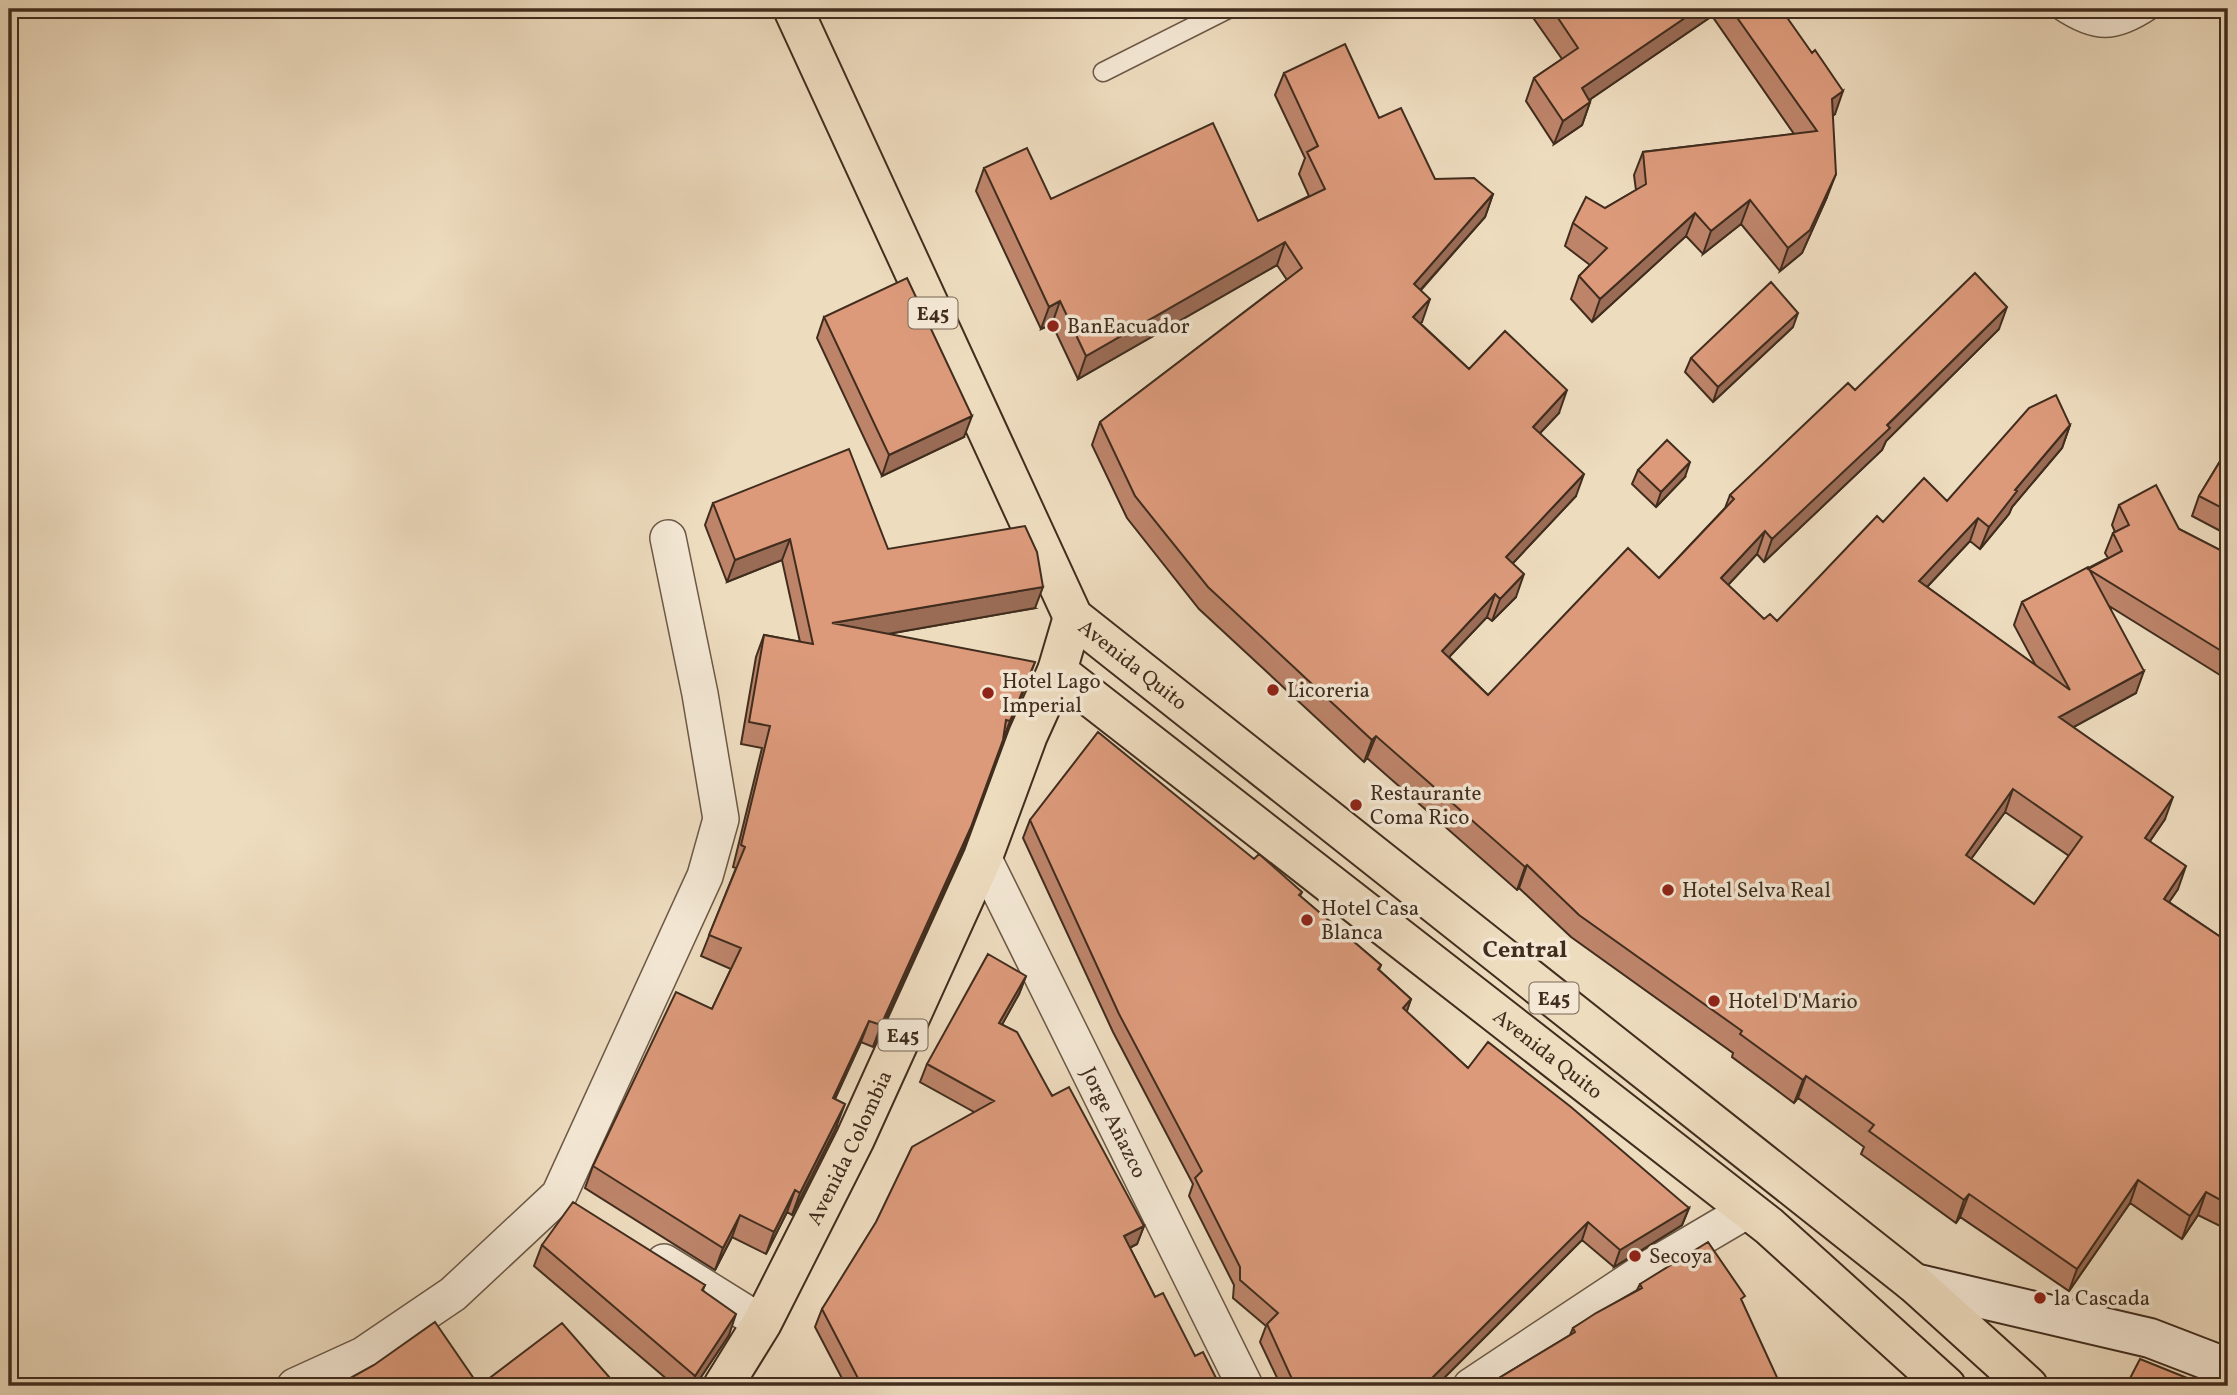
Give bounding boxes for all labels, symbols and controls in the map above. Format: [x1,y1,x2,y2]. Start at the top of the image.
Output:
road number: E45 [908,298,958,328]
place label: BanEacuador [1067,313,1190,342]
marker: BanEacuador [1045,318,1061,334]
street label: Avenida Quito [1072,613,1193,718]
place label: Hotel Lago Imperial [1002,668,1101,721]
place label: Licoreria [1287,677,1370,706]
marker: Licoreria [1265,682,1281,698]
marker: Hotel Lago Imperial [980,685,996,701]
place label: Restaurante Coma Rico [1370,780,1482,833]
marker: Restaurante Coma Rico [1348,797,1364,813]
place label: Hotel Selva Real [1682,877,1831,906]
marker: Hotel Selva Real [1660,882,1676,898]
place label: Hotel Casa Blanca [1321,895,1419,948]
marker: Hotel Casa Blanca [1299,912,1315,928]
district label: Central [1482,934,1568,968]
road number: E45 [1530,982,1578,1014]
place label: Hotel D'Mario [1728,988,1858,1017]
marker: Hotel D'Mario [1706,993,1722,1009]
street label: Avenida Quito [1486,1003,1608,1107]
road number: E45 [878,1020,928,1050]
street label: Jorge Añazco [1073,1062,1153,1183]
street label: Avenida Colombia [801,1066,900,1231]
place label: Secoya [1649,1243,1713,1272]
marker: Secoya [1627,1248,1643,1264]
place label: la Cascada [2054,1285,2150,1314]
marker: la Cascada [2032,1290,2048,1306]

